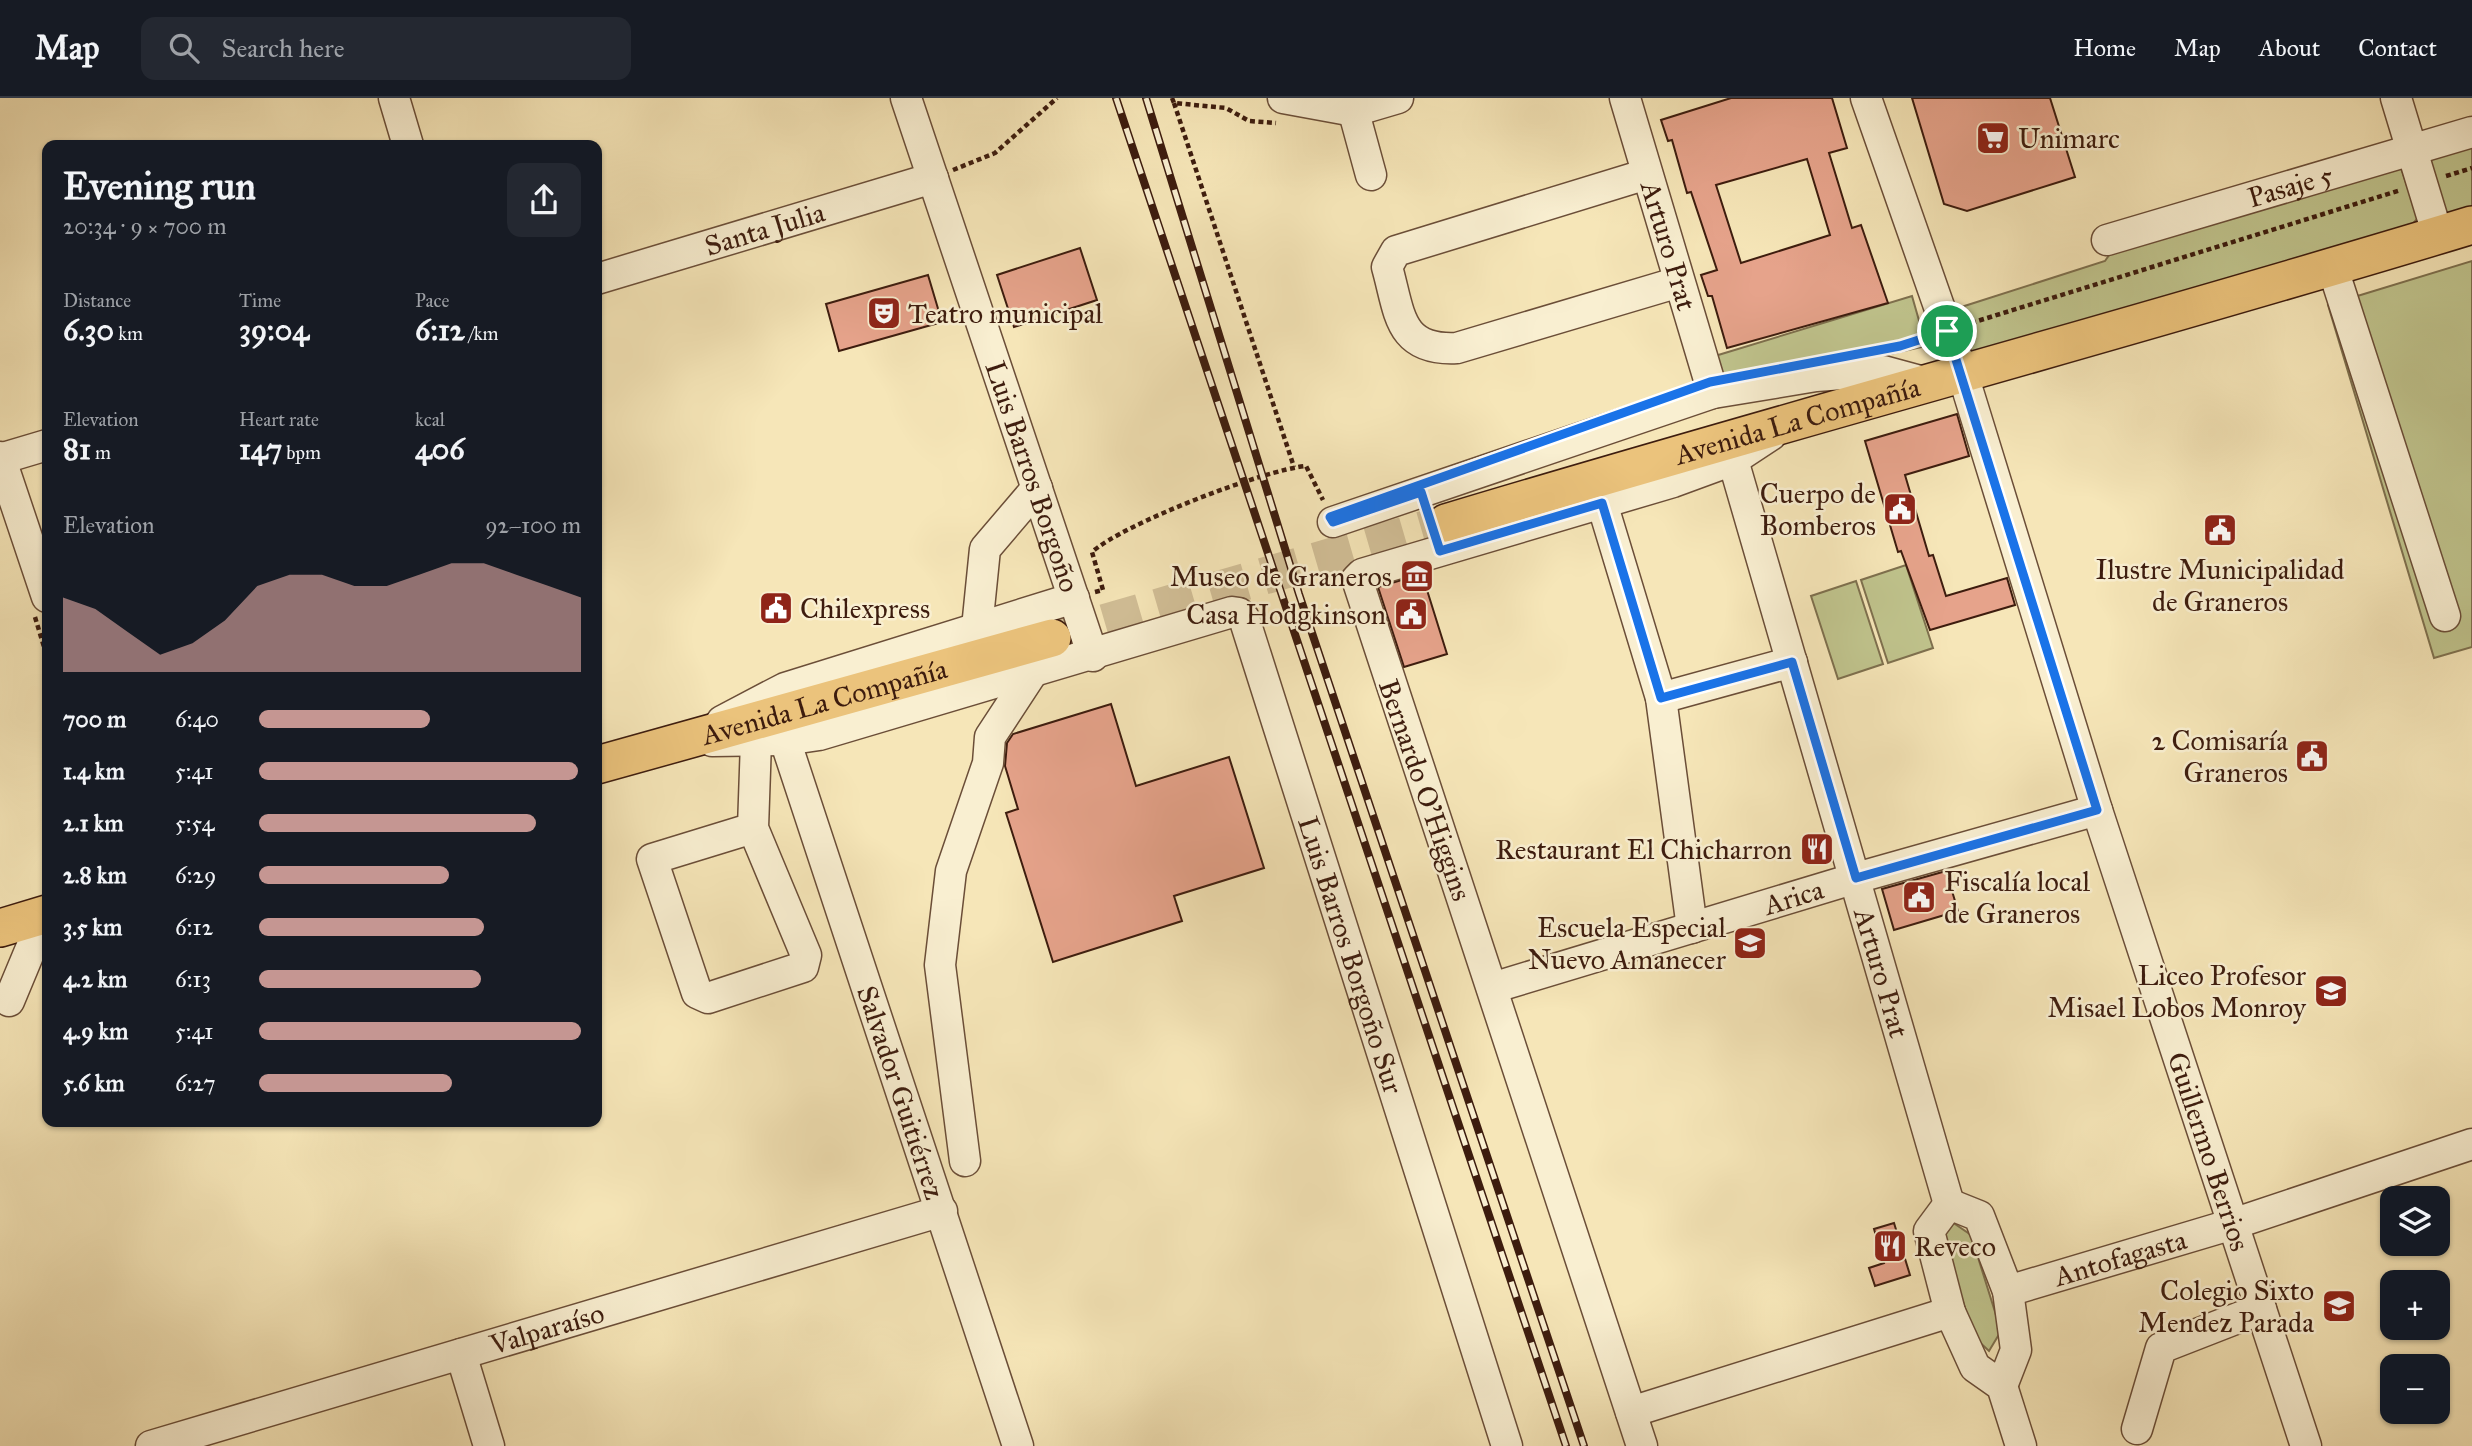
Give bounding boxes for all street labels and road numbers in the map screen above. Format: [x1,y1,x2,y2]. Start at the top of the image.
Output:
street label: Pasaje 5 [2243,157,2337,215]
street label: Arturo Prat [1633,176,1705,314]
street label: Santa Julia [700,194,829,263]
street label: Luis Barros Borgoño [978,356,1088,596]
street label: Avenida La Compañía [1670,369,1924,472]
street label: Avenida La Compañía [697,651,951,753]
street label: Bernardo O'Higgins [1371,675,1479,905]
street label: Luis Barros Borgoño Sur [1291,812,1412,1098]
street label: Arica [1759,871,1828,923]
street label: Arturo Prat [1846,903,1917,1042]
street label: Salvador Guitiérrez [850,981,953,1204]
street label: Guillermo Berrios [2160,1047,2258,1255]
street label: Antofagasta [2049,1221,2191,1294]
street label: Valparaíso [485,1295,608,1362]

